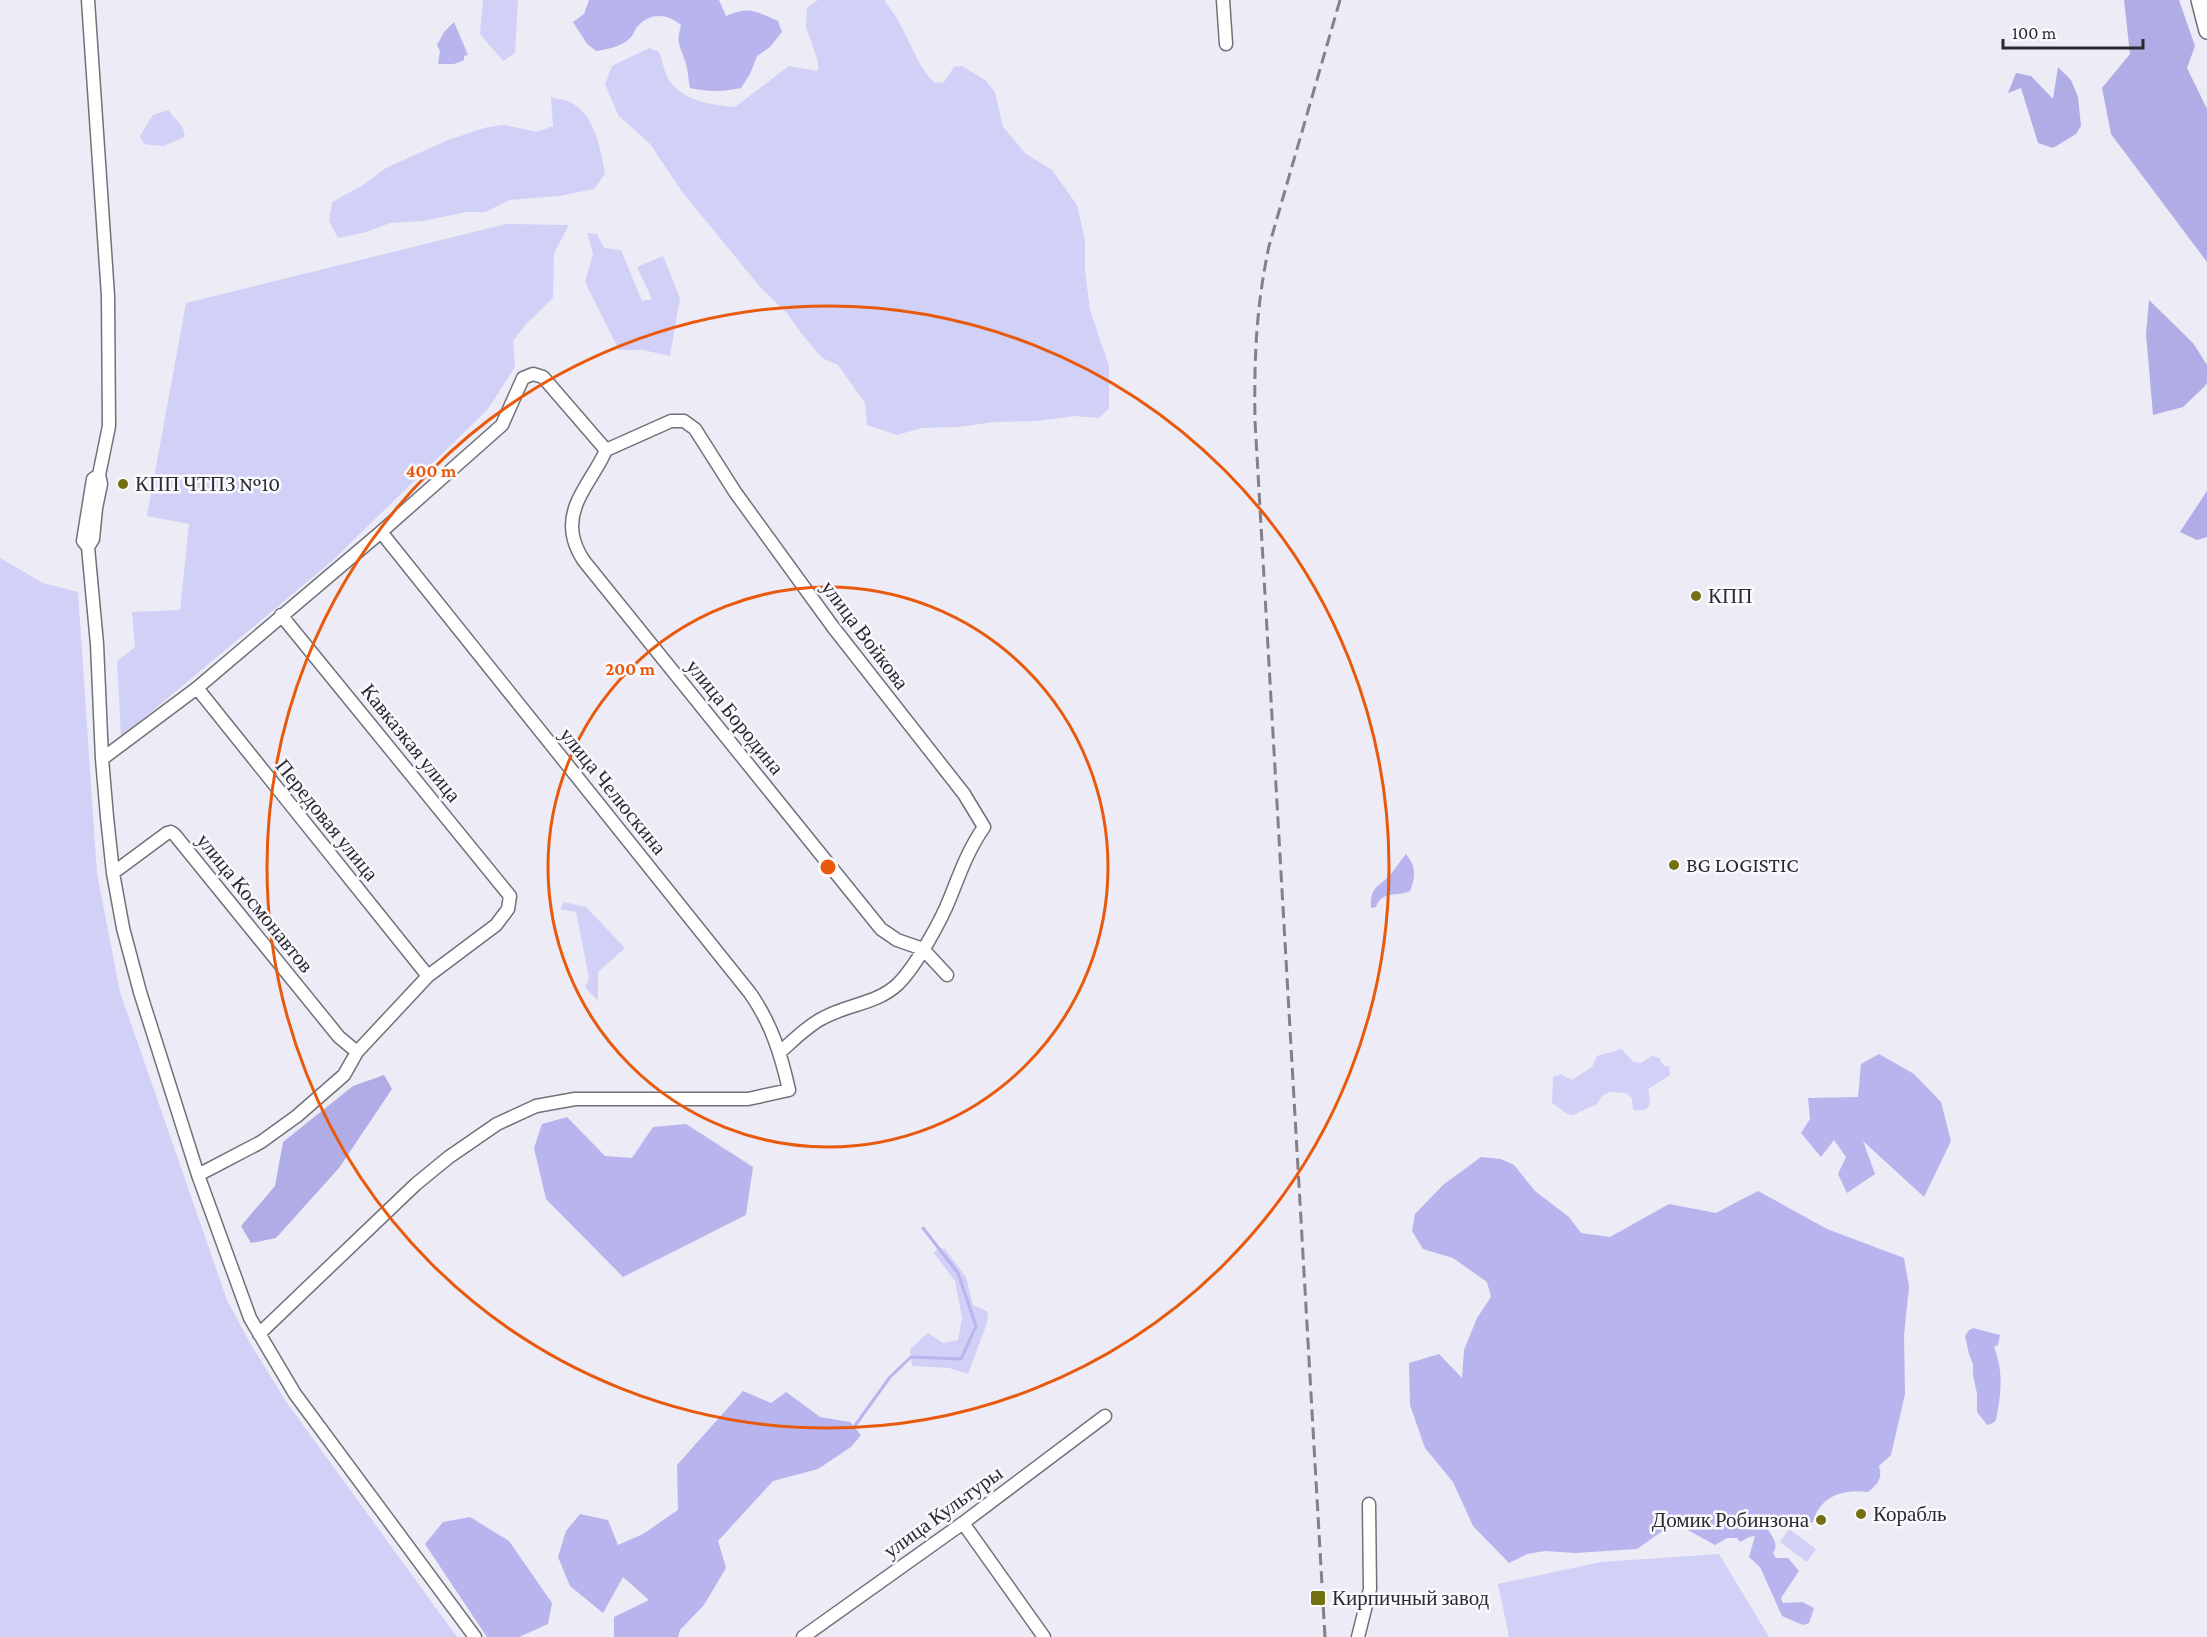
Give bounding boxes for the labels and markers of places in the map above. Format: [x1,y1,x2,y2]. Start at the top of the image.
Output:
place label: КПП ЧТПЗ №10 [135,472,280,496]
marker: КПП ЧТПЗ №10 [116,477,130,491]
place label: КПП [1708,584,1752,608]
marker: КПП [1689,589,1703,603]
place label: BG LOGISTIC [1686,853,1799,877]
centre of rings [818,857,838,877]
marker: BG LOGISTIC [1667,858,1681,872]
place label: Корабль [1873,1502,1947,1526]
marker: Корабль [1854,1507,1868,1521]
place label: Домик Робинзона [1652,1508,1810,1532]
marker: Домик Робинзона [1814,1513,1828,1527]
place label: Кирпичный завод [1332,1586,1490,1610]
marker: Кирпичный завод [1309,1589,1327,1607]

